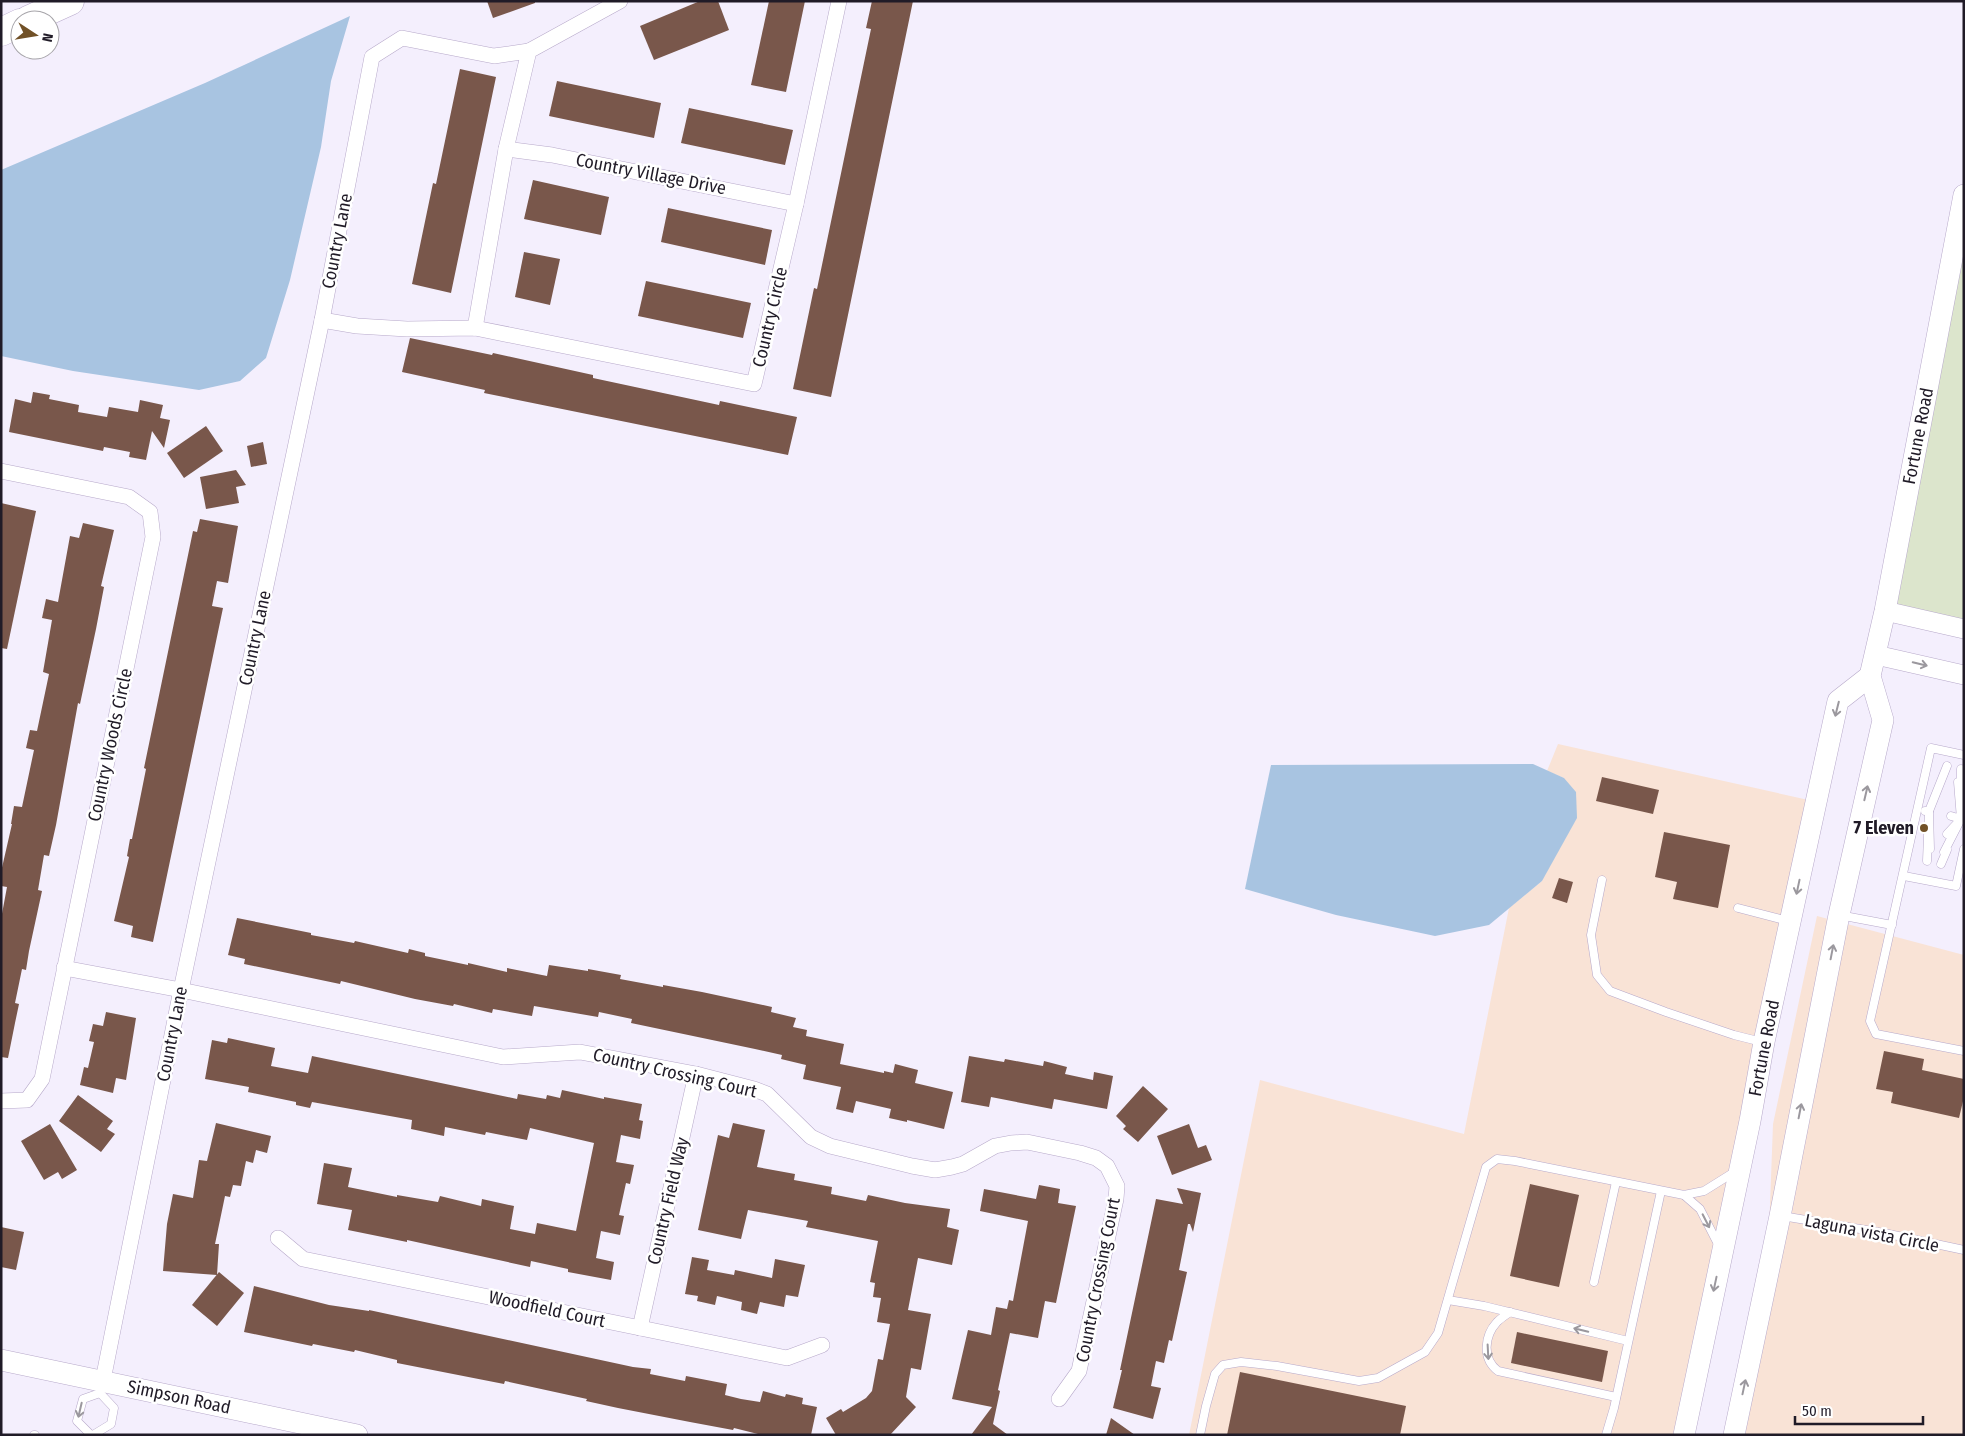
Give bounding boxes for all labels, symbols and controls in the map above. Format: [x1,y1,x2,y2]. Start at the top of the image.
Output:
north arrow [10,10,60,60]
text: N [38,32,56,43]
street label: Country Village Drive [574,149,728,199]
street label: Country Lane [317,191,357,291]
street label: Country Circle [748,265,792,369]
street label: Fortune Road [1898,386,1938,486]
street label: Country Lane [234,588,276,688]
one-way arrow [1911,660,1927,670]
street label: Country Woods Circle [83,666,137,824]
one-way arrow [1832,701,1841,717]
one-way arrow [1862,785,1871,801]
place label: 7 Eleven [1854,817,1914,839]
marker: 7 Eleven [1918,822,1930,834]
one-way arrow [1792,879,1802,895]
one-way arrow [1827,944,1837,960]
street label: Country Lane [152,984,192,1084]
street label: Fortune Road [1744,998,1784,1098]
street label: Country Crossing Court [591,1043,759,1103]
one-way arrow [1796,1104,1806,1120]
street label: Country Field Way [643,1135,693,1267]
street label: Country Crossing Court [1071,1196,1125,1364]
street label: Laguna vista Circle [1803,1209,1941,1257]
one-way arrow [1702,1213,1711,1228]
one-way arrow [1710,1275,1720,1291]
street label: Woodfield Court [487,1286,607,1332]
one-way arrow [1573,1325,1589,1334]
one-way arrow [1483,1343,1492,1359]
street label: Simpson Road [125,1375,233,1419]
one-way arrow [1740,1379,1749,1395]
scale bar [1795,1394,1922,1426]
one-way arrow [75,1402,84,1418]
text: 50 m [1802,1402,1832,1420]

